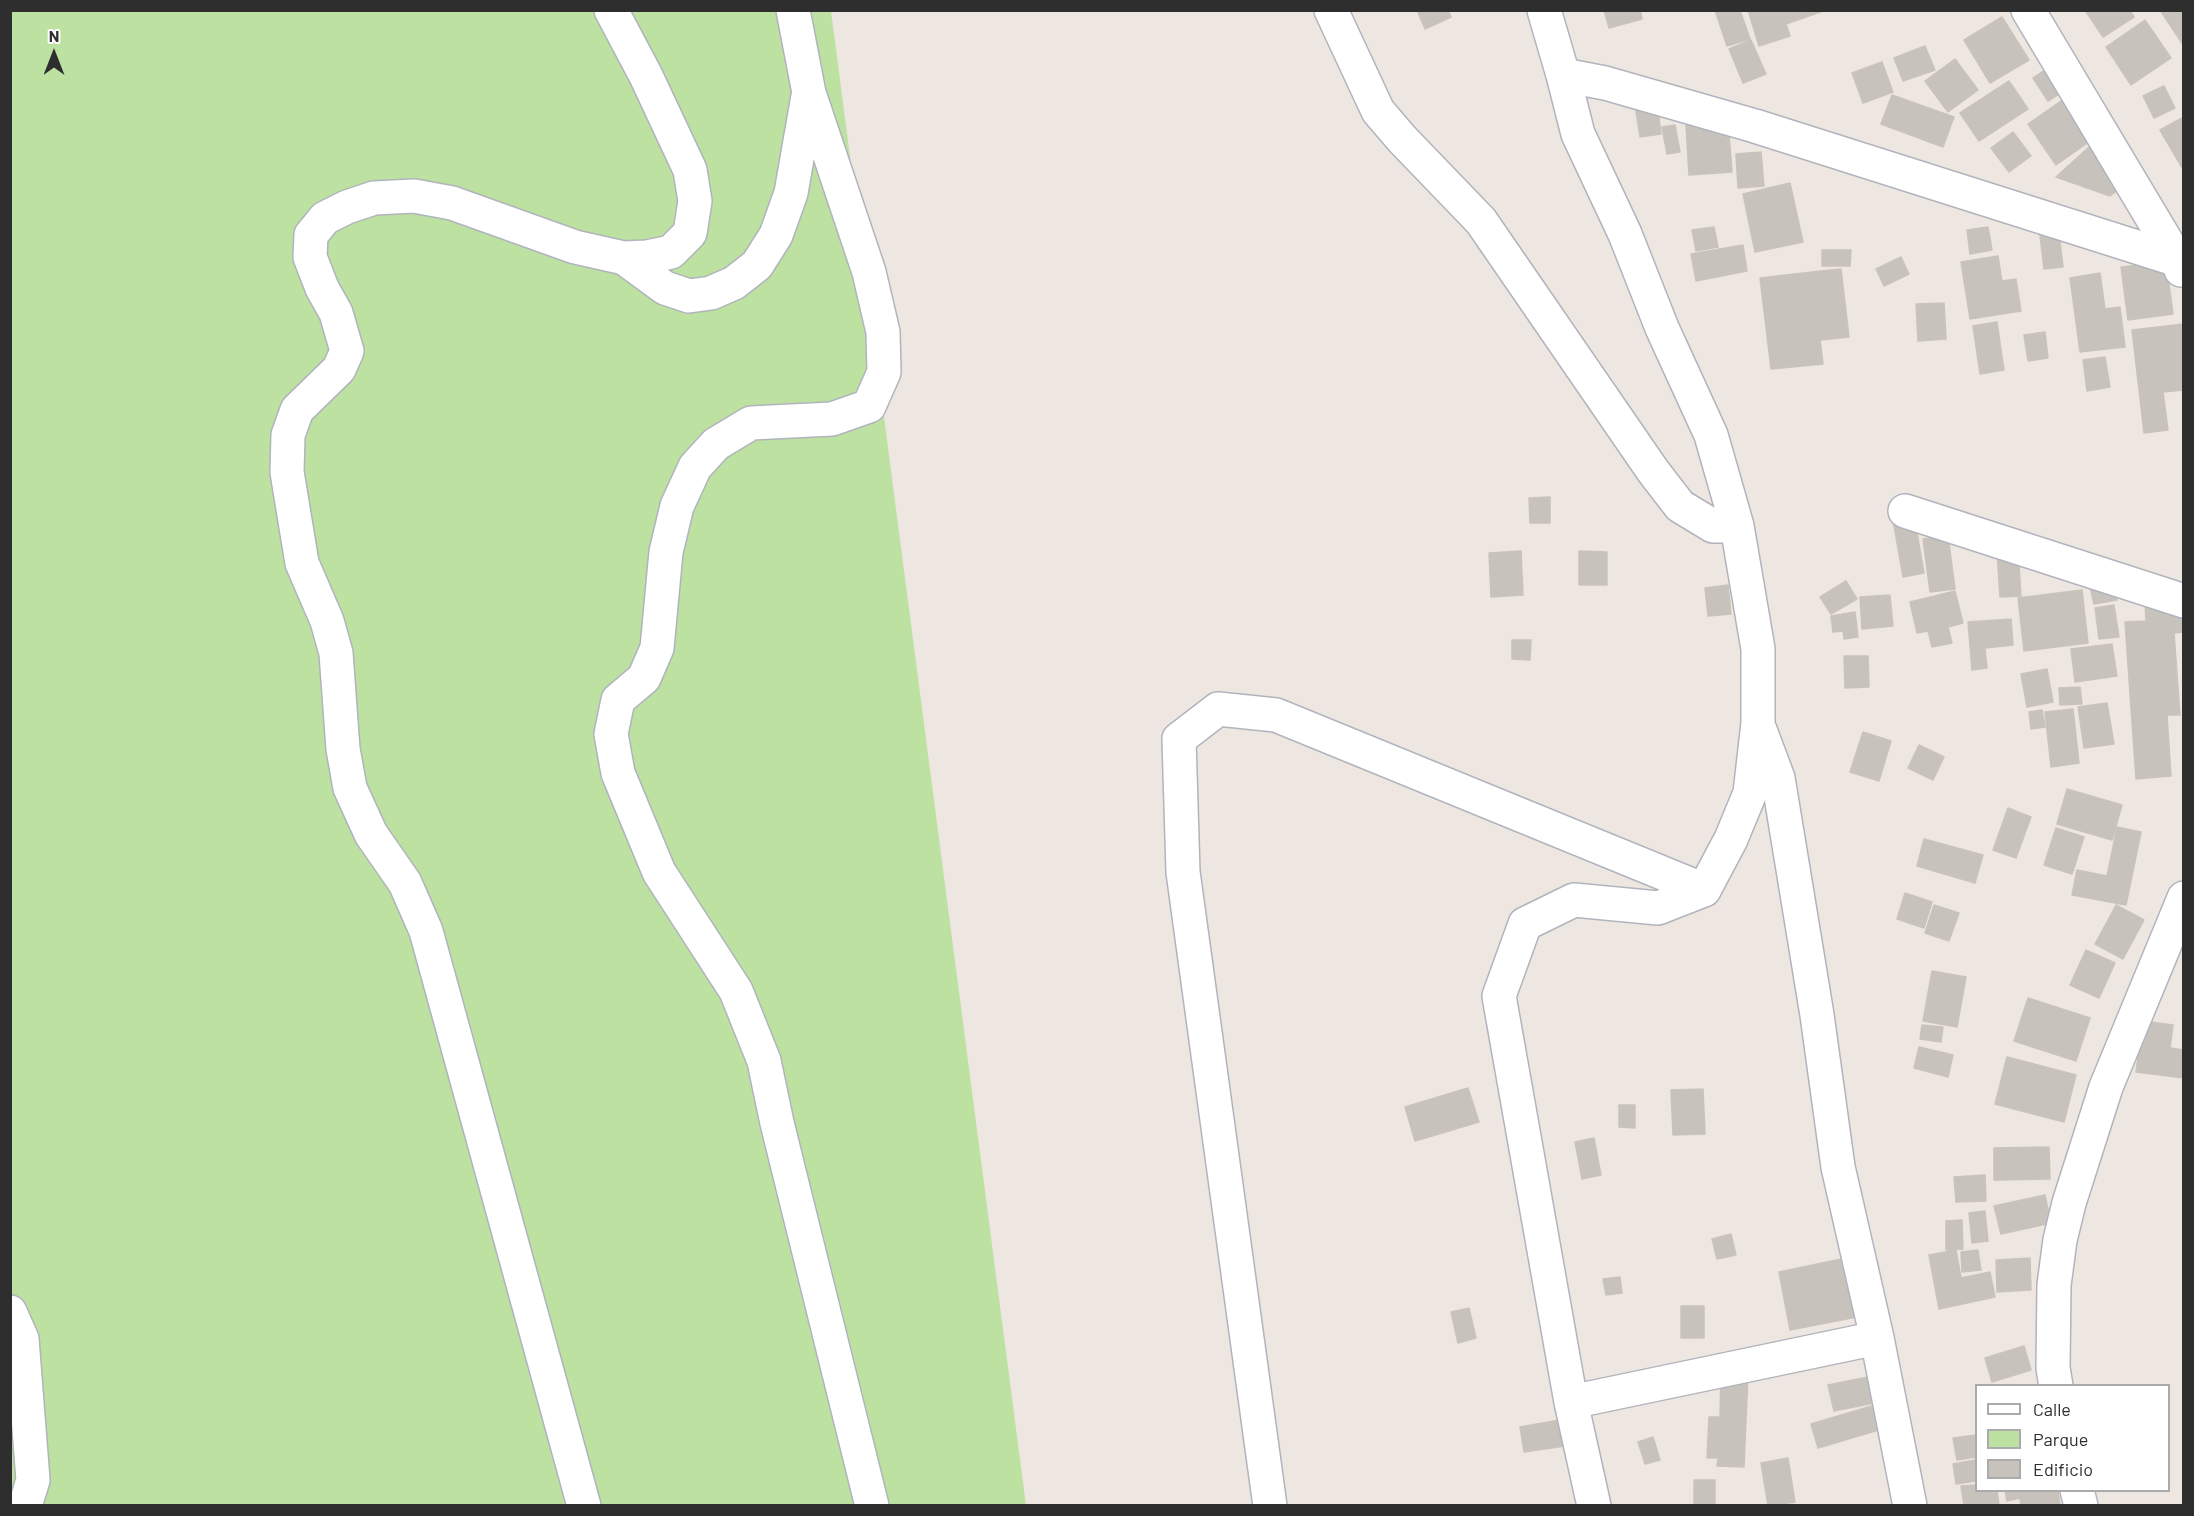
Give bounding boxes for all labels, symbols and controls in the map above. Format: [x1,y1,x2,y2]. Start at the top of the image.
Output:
north arrow [24,24,84,84]
text: N [49,26,59,45]
legend [1975,1384,2170,1492]
text: Calle [2033,1398,2071,1420]
text: Parque [2033,1428,2088,1450]
text: Edificio [2033,1458,2093,1480]

